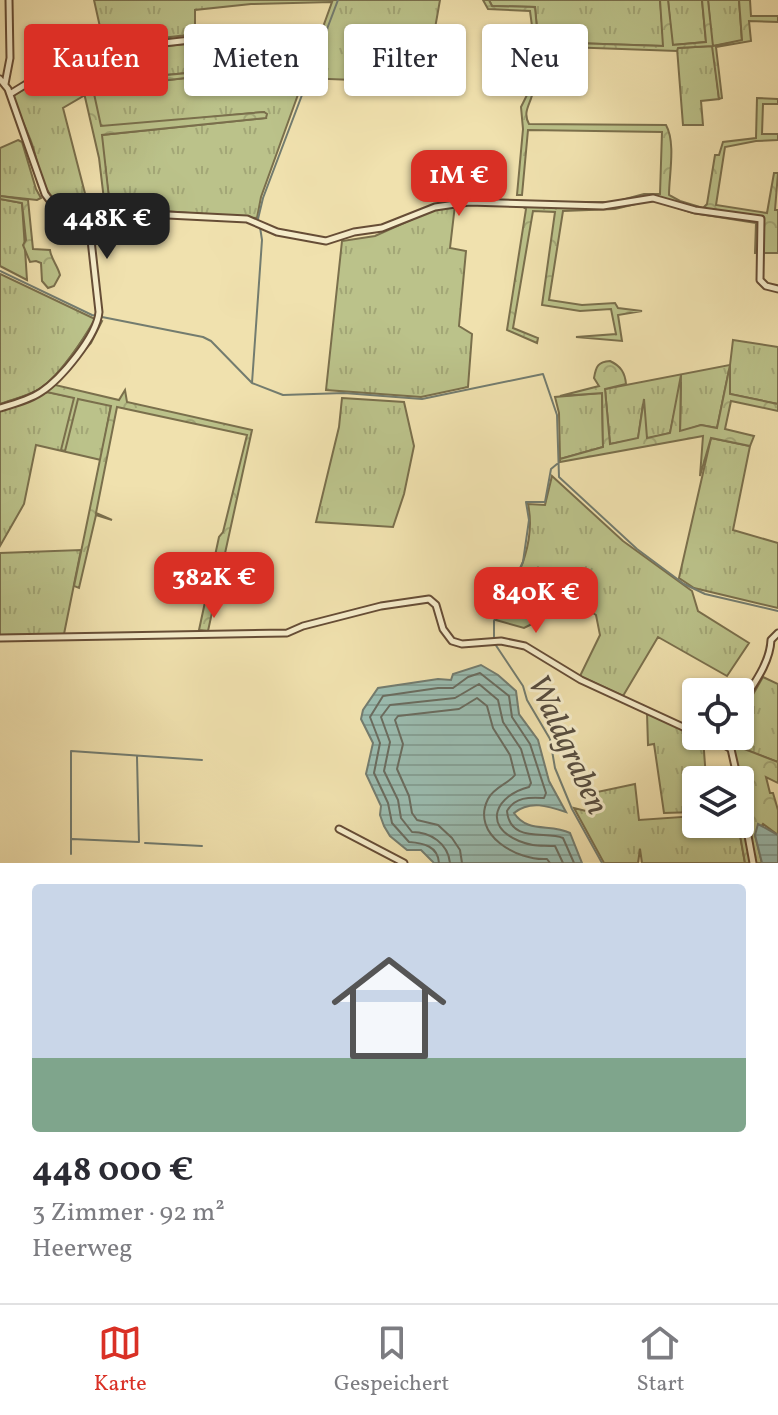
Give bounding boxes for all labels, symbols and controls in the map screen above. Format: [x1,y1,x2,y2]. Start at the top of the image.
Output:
chip: Kaufen [24,24,168,96]
chip: Mieten [184,24,328,96]
chip: Filter [344,24,466,96]
chip: Neu [482,24,588,96]
pin: 1M € [412,150,506,218]
text: 1M € [429,158,489,194]
pin: 448K € [42,193,172,261]
text: 448K € [63,201,151,237]
pin: 382K € [149,552,279,620]
text: 382K € [172,560,256,596]
pin: 840K € [471,567,601,635]
text: 840K € [492,575,580,611]
water label: Waldgraben [515,668,618,823]
map controls [682,678,754,838]
button: locate [682,678,754,750]
button: layers [682,766,754,838]
icon: home [317,936,461,1080]
text: 448 000 € [32,1148,194,1195]
text: 3 Zimmer · 92 m² [32,1195,225,1231]
text: Heerweg [32,1231,133,1267]
tab: Karte [94,1321,147,1400]
tab: Gespeichert [334,1321,449,1400]
tab: Start [637,1321,684,1400]

